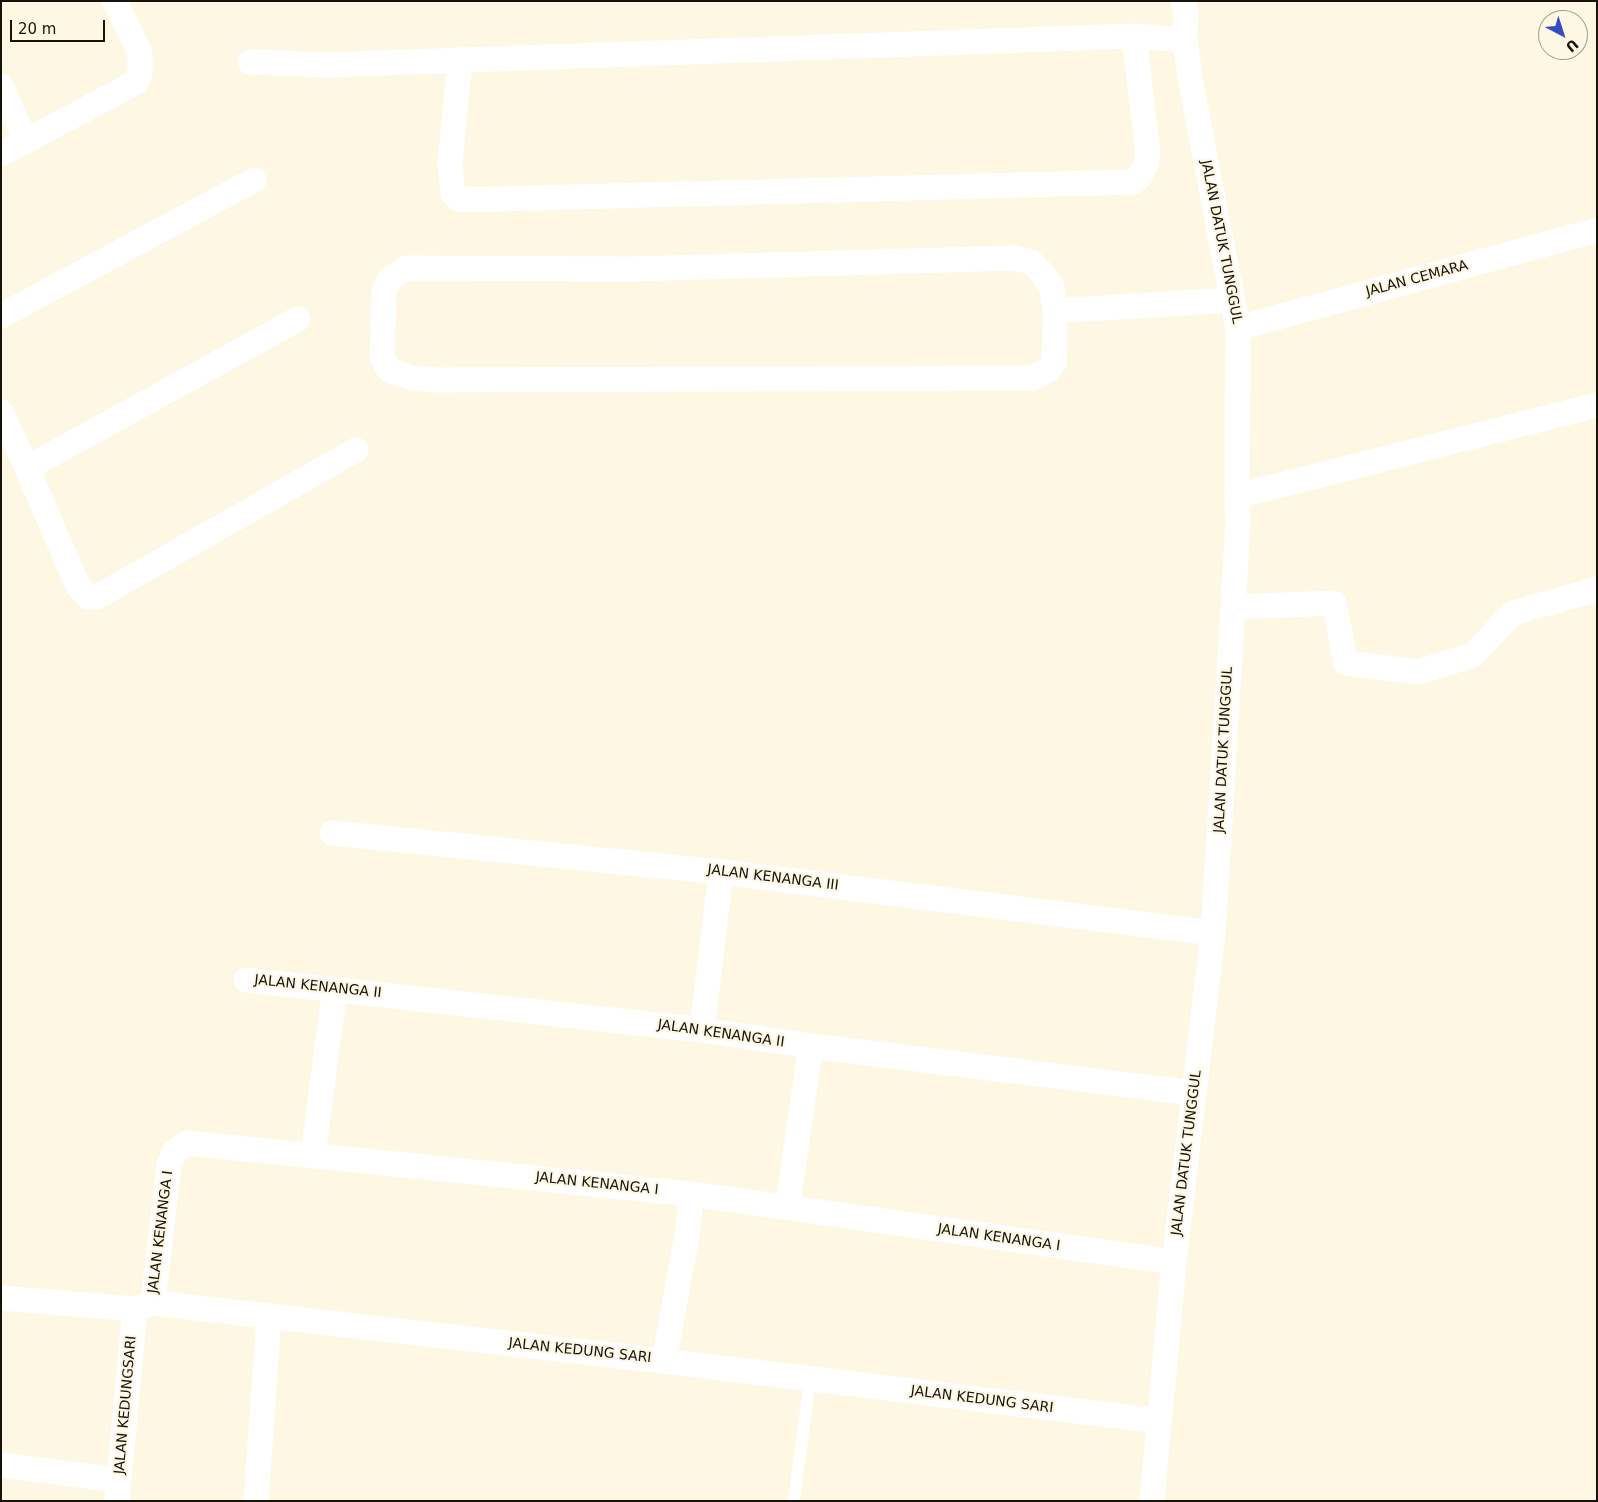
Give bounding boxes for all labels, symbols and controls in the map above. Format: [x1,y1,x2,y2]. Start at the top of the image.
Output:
scale bar [12,10,108,42]
north arrow [1538,10,1588,60]
text: 20 m [18,20,56,38]
text: U [1562,36,1581,56]
street label: JALAN DATUK TUNGGUL [1197,159,1245,325]
street label: JALAN CEMARA [1364,257,1470,301]
street label: JALAN DATUK TUNGGUL [1211,666,1237,834]
street label: JALAN KENANGA III [707,862,839,894]
street label: JALAN KENANGA II [254,972,382,1002]
street label: JALAN KENANGA II [657,1017,785,1051]
street label: JALAN DATUK TUNGGUL [1169,1069,1205,1237]
street label: JALAN KENANGA I [535,1169,659,1199]
street label: JALAN KENANGA I [145,1170,177,1294]
street label: JALAN KENANGA I [937,1221,1061,1255]
street label: JALAN KEDUNGSARI [112,1335,140,1475]
street label: JALAN KEDUNG SARI [508,1335,652,1367]
street label: JALAN KEDUNG SARI [910,1383,1054,1417]

